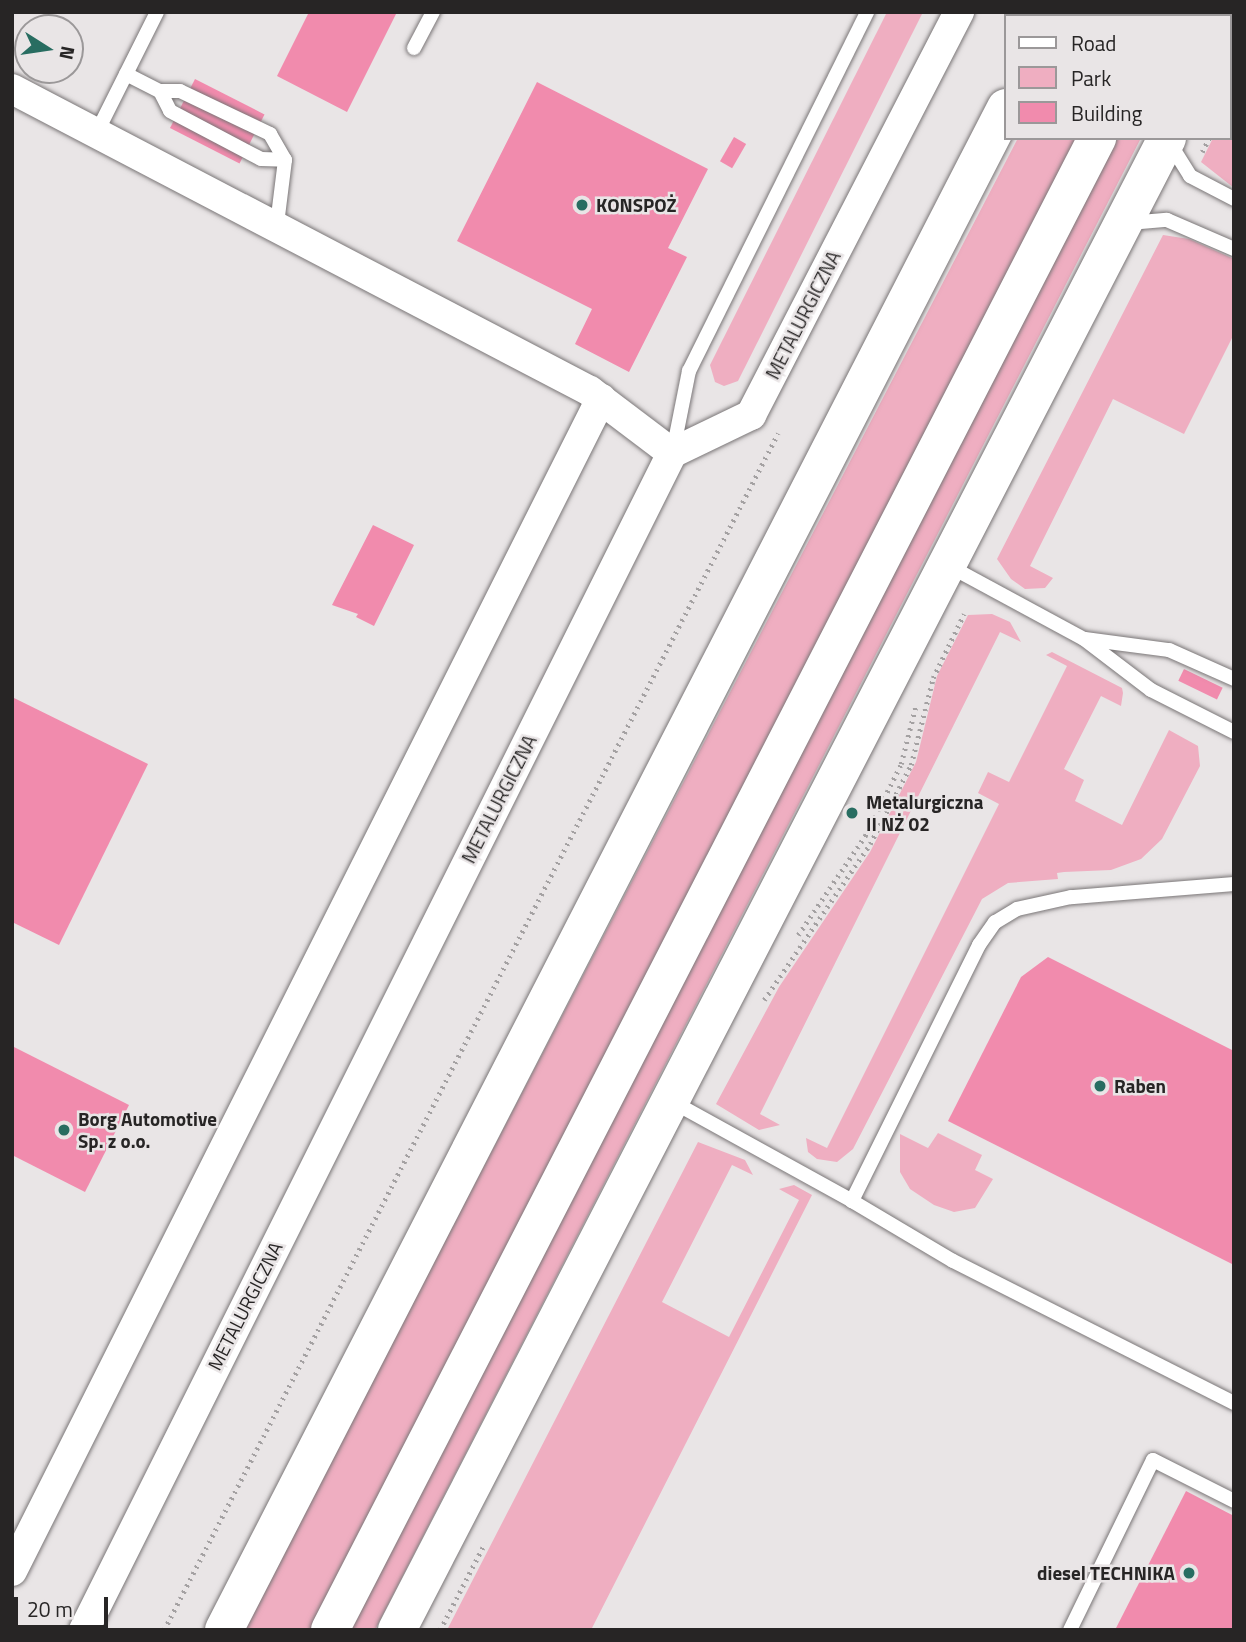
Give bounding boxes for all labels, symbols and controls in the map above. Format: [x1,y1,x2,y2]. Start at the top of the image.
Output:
north arrow [14,14,84,84]
legend [1004,14,1232,140]
text: Road [1071,27,1116,59]
text: N [53,44,84,63]
text: Park [1071,62,1111,94]
text: Building [1071,97,1142,129]
place label: KONSPOŻ [596,194,677,216]
marker: KONSPOŻ [574,197,590,213]
street label: METALURGICZNA [761,247,845,383]
street label: METALURGICZNA [457,731,541,867]
place label: Metalurgiczna II NŻ 02 [866,791,984,835]
marker: Metalurgiczna II NŻ 02 [844,805,860,821]
place label: Raben [1114,1075,1166,1097]
marker: Raben [1092,1078,1108,1094]
place label: Borg Automotive Sp. z o.o. [78,1108,217,1152]
marker: Borg Automotive Sp. z o.o. [56,1122,72,1138]
street label: METALURGICZNA [203,1238,287,1374]
place label: diesel TECHNIKA [1037,1562,1175,1584]
marker: diesel TECHNIKA [1181,1565,1197,1581]
scale bar [18,1582,112,1626]
text: 20 m [27,1593,73,1625]

